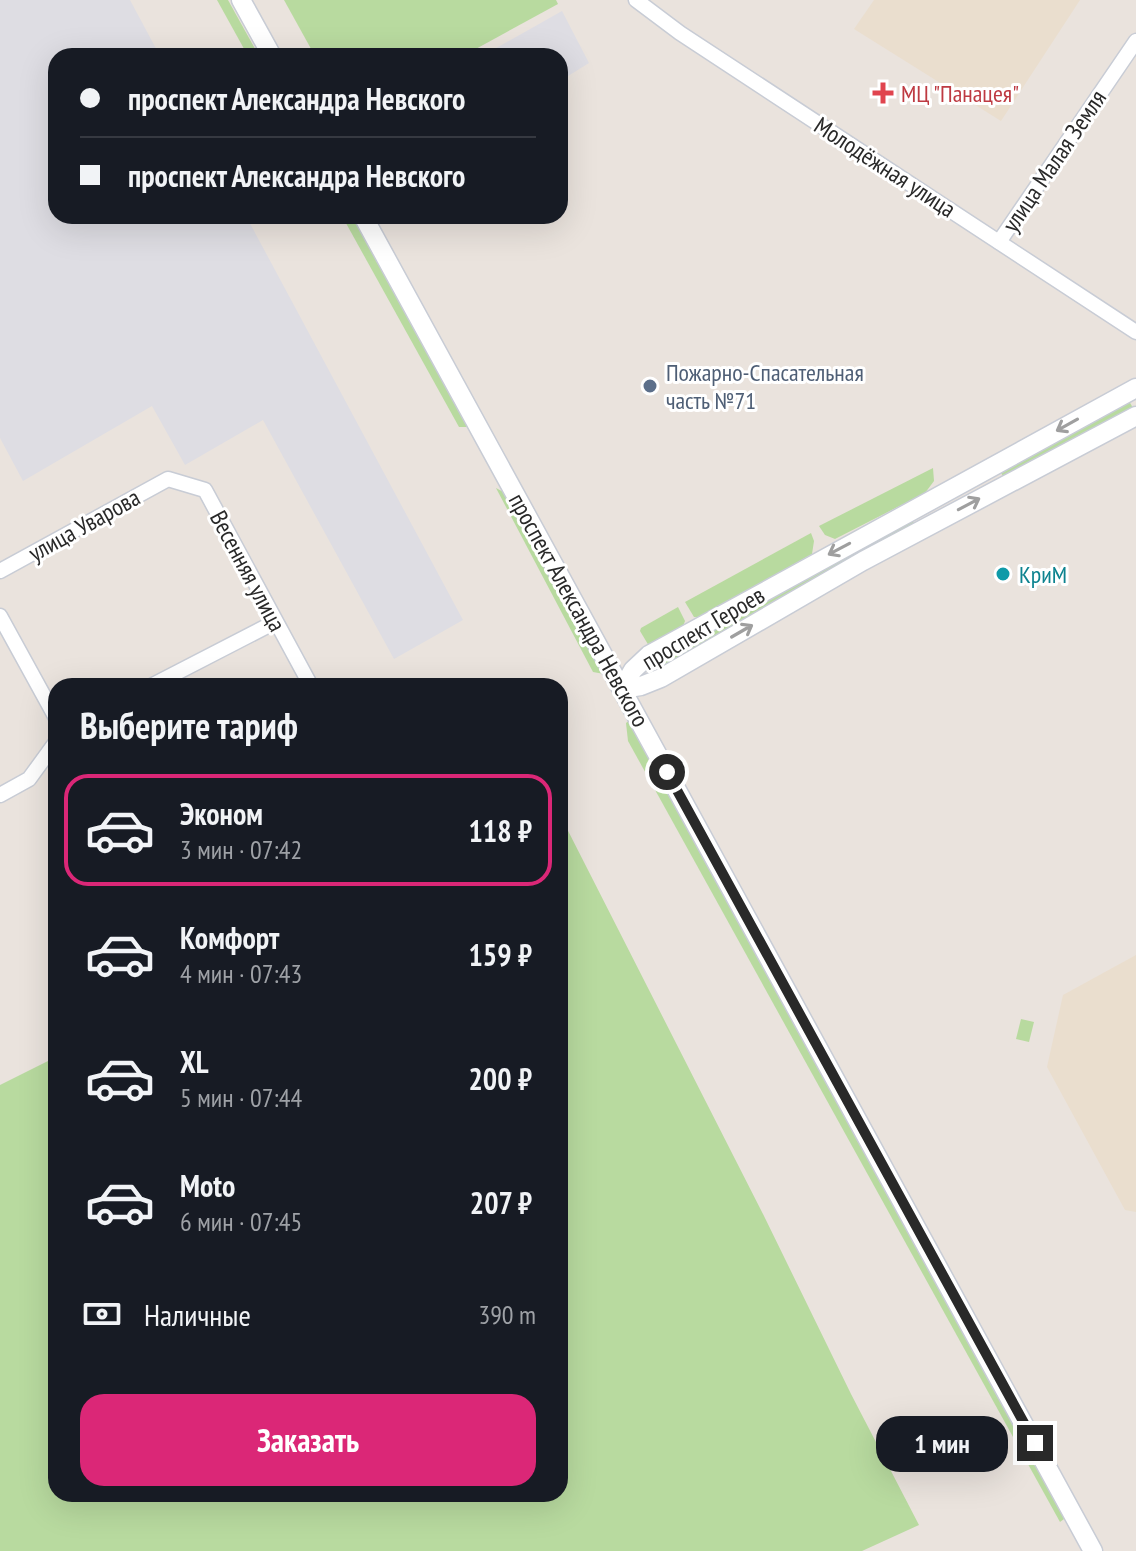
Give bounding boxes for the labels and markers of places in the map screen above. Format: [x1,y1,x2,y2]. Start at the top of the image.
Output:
place label: МЦ "Панацея" [901,78,1019,109]
marker: МЦ "Панацея" [872,82,894,104]
place label: Пожарно-Спасательная часть №71 [666,357,864,416]
marker: Пожарно-Спасательная часть №71 [641,377,659,395]
place label: КриМ [1019,559,1067,590]
marker: КриМ [994,565,1012,583]

